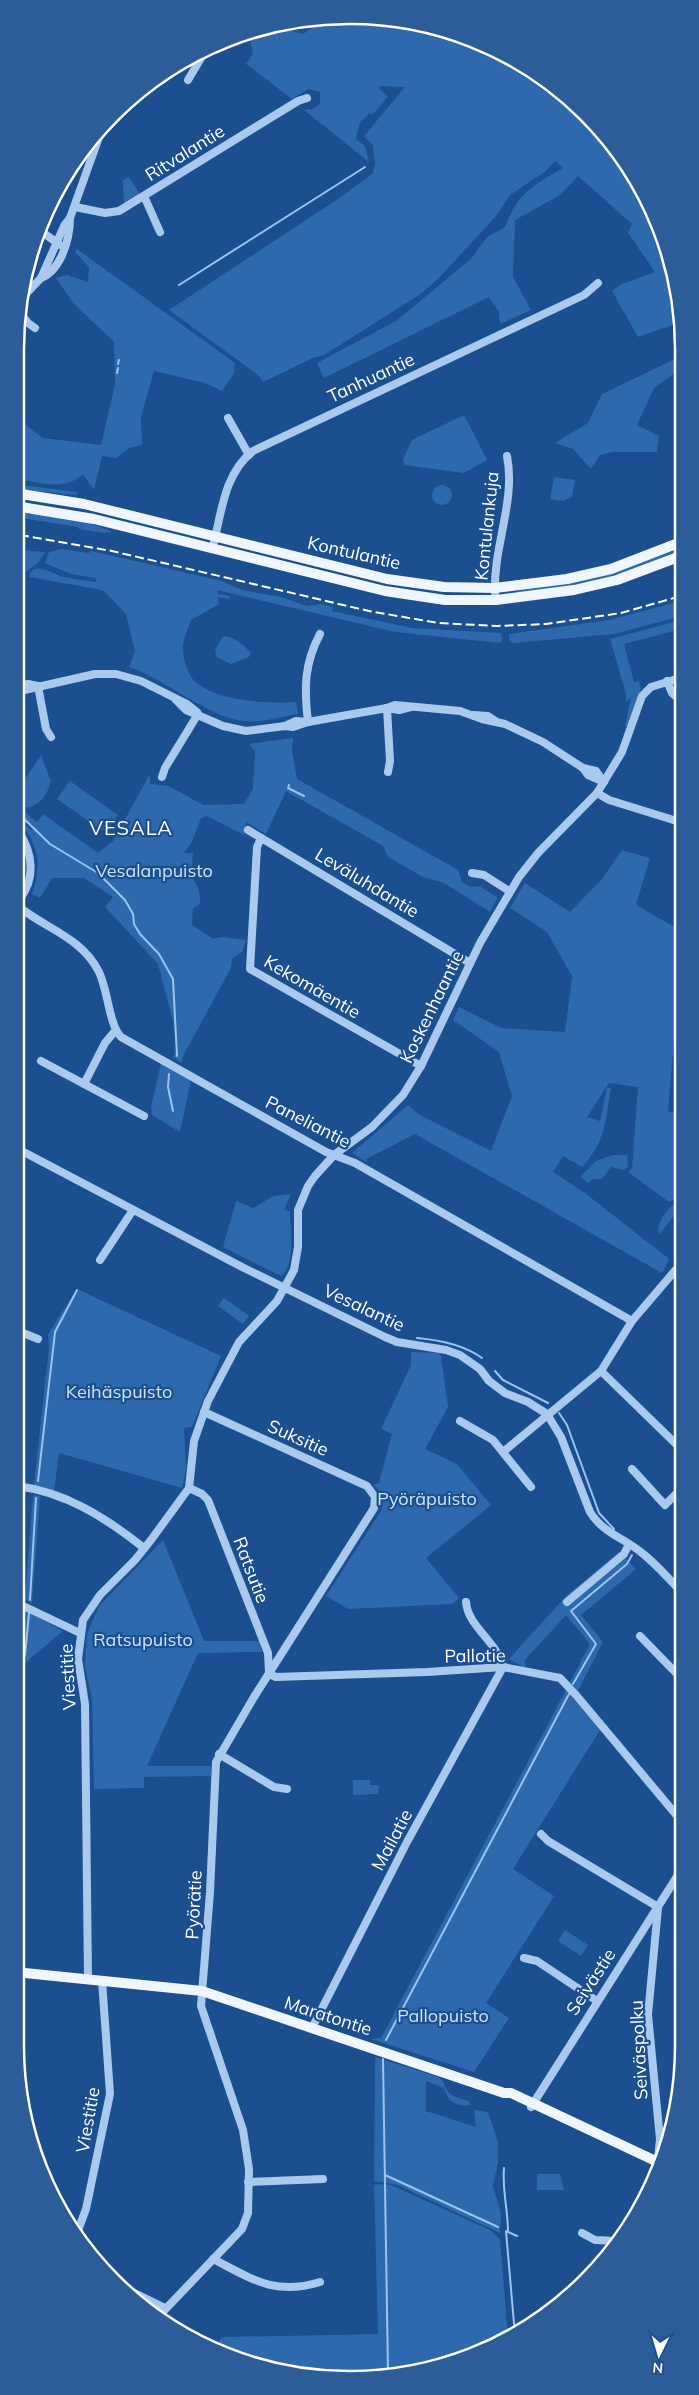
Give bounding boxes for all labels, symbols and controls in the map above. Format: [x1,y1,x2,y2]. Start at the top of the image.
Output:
street label: Ritvalantie [141,119,229,186]
street label: Tanhuantie [324,347,418,408]
street label: Kontulankuja [469,470,504,581]
street label: Kontulantie [305,531,403,574]
district label: VESALA [89,815,173,840]
street label: Leväluhdantie [311,842,424,923]
park label: Vesalanpuisto [95,859,213,882]
street label: Koskenhaantie [394,947,469,1067]
street label: Kekomäentie [260,950,365,1023]
street label: Paneliantie [262,1090,355,1153]
street label: Vesalantie [320,1279,409,1336]
park label: Keihäspuisto [66,1380,172,1403]
street label: Suksitie [264,1414,332,1461]
park label: Pyöräpuisto [377,1487,477,1510]
street label: Ratsutie [228,1533,275,1606]
park label: Ratsupuisto [93,1628,193,1651]
street label: Viestitie [54,1643,81,1711]
street label: Pallotie [444,1643,506,1668]
street label: Mailatie [366,1805,417,1874]
street label: Pyörätie [180,1870,207,1940]
street label: Seivästie [561,1944,621,2019]
street label: Maratontie [281,1991,375,2041]
street label: Seiväspolku [624,2000,653,2100]
park label: Pallopuisto [397,2004,489,2027]
street label: Viestitie [70,2085,105,2155]
north arrow [634,2330,684,2380]
text: N [652,2359,664,2377]

